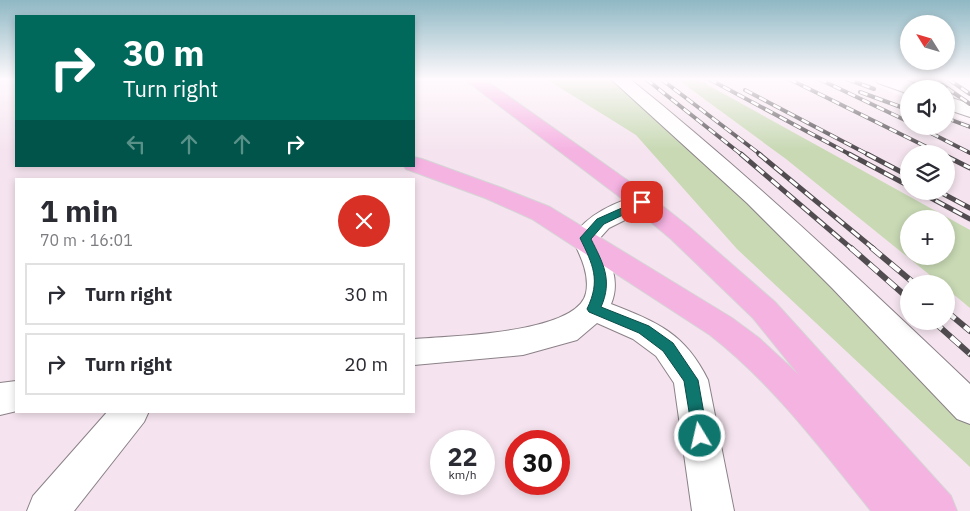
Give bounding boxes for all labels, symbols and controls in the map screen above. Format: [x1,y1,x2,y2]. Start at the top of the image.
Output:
north arrow [900,15,955,70]
map controls [900,15,955,330]
text: 30 m [123,30,205,76]
icon: right [40,35,105,100]
text: Turn right [123,74,218,103]
button: sound [900,80,955,135]
icon: left [122,130,150,158]
icon: ahead [175,130,203,158]
icon: ahead [228,130,256,158]
icon: right [281,130,309,158]
button: layers [900,145,955,200]
pin [621,181,663,223]
icon: arrive [628,188,656,216]
text: 1 min [40,191,118,230]
button: close [338,195,390,247]
button: + [900,210,955,265]
text: 70 m · 16:01 [40,230,133,250]
button: − [900,275,955,330]
icon: right [42,280,70,308]
text: Turn right [85,282,172,306]
text: 30 m [344,282,388,306]
icon: right [42,350,70,378]
text: Turn right [85,352,172,376]
text: 20 m [344,352,388,376]
position arrow [673,409,725,461]
speed limit sign: 30 [505,430,570,495]
text: 22 [447,440,478,473]
text: km/h [448,467,477,482]

